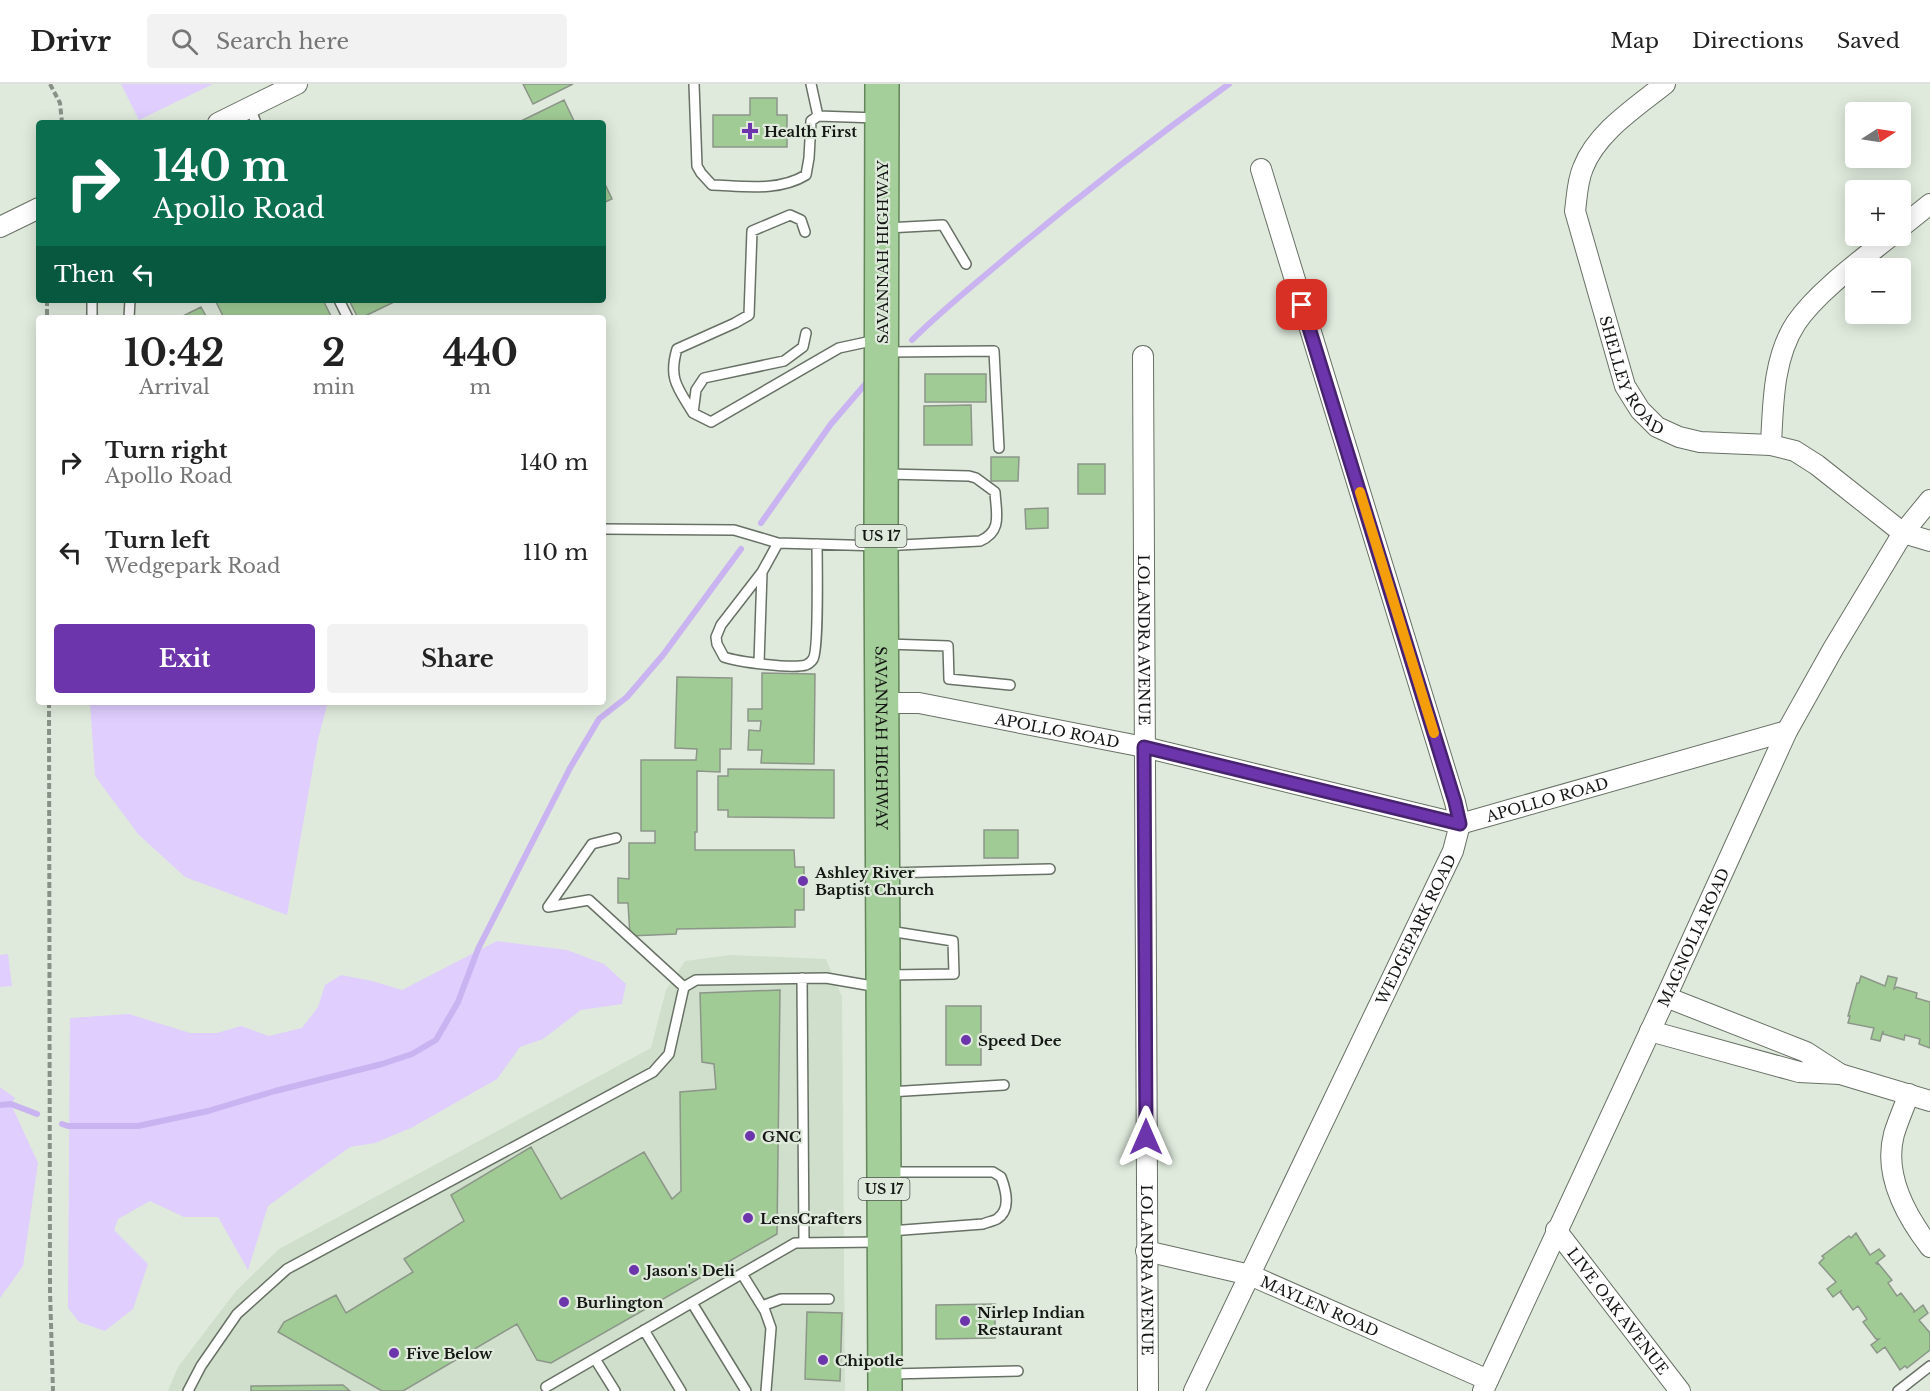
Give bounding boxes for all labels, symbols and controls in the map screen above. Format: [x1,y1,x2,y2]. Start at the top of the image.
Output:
search box [147,14,567,68]
text: Drivr [30,24,111,59]
icon: search [168,25,201,58]
text: Search here [216,28,349,55]
text: Map [1610,28,1659,54]
text: Directions [1692,28,1804,54]
text: Saved [1837,28,1900,54]
north arrow [1845,102,1911,168]
map controls [1845,102,1911,324]
marker: Health First [741,122,759,140]
place label: Health First [764,122,857,141]
text: 140 m [153,140,289,192]
icon: right [54,144,132,222]
street label: SAVANNAH HIGHWAY [873,159,892,344]
button: + [1845,180,1911,246]
text: Apollo Road [153,192,325,225]
icon: left [127,258,160,291]
button: − [1845,258,1911,324]
text: Then [54,261,115,288]
pin [1276,279,1327,330]
icon: arrive [1285,288,1318,321]
street label: SHELLEY ROAD [1596,313,1667,439]
text: 10:42 [124,331,225,376]
text: 2 [322,331,345,376]
text: 440 [443,331,518,376]
text: Arrival [139,375,210,399]
text: min [313,375,355,399]
text: m [470,375,491,399]
text: Turn right [105,437,227,464]
icon: right [54,446,87,479]
text: 140 m [520,449,588,476]
text: Apollo Road [105,464,232,488]
road number: US 17 [856,525,906,547]
text: Turn left [105,527,210,554]
icon: left [54,536,87,569]
text: 110 m [523,539,588,566]
text: Wedgepark Road [105,554,280,578]
street label: LOLANDRA AVENUE [1134,554,1154,726]
button: Exit [54,624,315,693]
button: Share [327,624,588,693]
street label: SAVANNAH HIGHWAY [872,646,892,831]
street label: APOLLO ROAD [993,708,1121,752]
street label: APOLLO ROAD [1483,773,1610,826]
street label: WEDGEPARK ROAD [1371,851,1460,1008]
place label: Ashley River Baptist Church [814,863,934,899]
street label: MAGNOLIA ROAD [1653,865,1733,1010]
marker: Ashley River Baptist Church [796,874,810,888]
place label: Speed Dee [978,1031,1062,1050]
marker: Speed Dee [959,1033,973,1047]
position arrow [1114,1105,1178,1169]
place label: GNC [762,1127,801,1146]
marker: GNC [743,1129,757,1143]
road number: US 17 [858,1178,910,1200]
street label: LOLANDRA AVENUE [1138,1184,1157,1356]
place label: LensCrafters [760,1209,862,1228]
marker: LensCrafters [741,1211,755,1225]
street label: LIVE OAK AVENUE [1563,1244,1673,1378]
place label: Jason's Deli [643,1261,736,1280]
marker: Jason's Deli [627,1263,641,1277]
street label: MAYLEN ROAD [1258,1271,1382,1340]
place label: Burlington [576,1293,663,1312]
marker: Burlington [557,1295,571,1309]
place label: Nirlep Indian Restaurant [977,1303,1085,1339]
marker: Nirlep Indian Restaurant [958,1314,972,1328]
place label: Five Below [406,1344,493,1363]
marker: Five Below [387,1346,401,1360]
place label: Chipotle [835,1351,904,1370]
marker: Chipotle [816,1353,830,1367]

